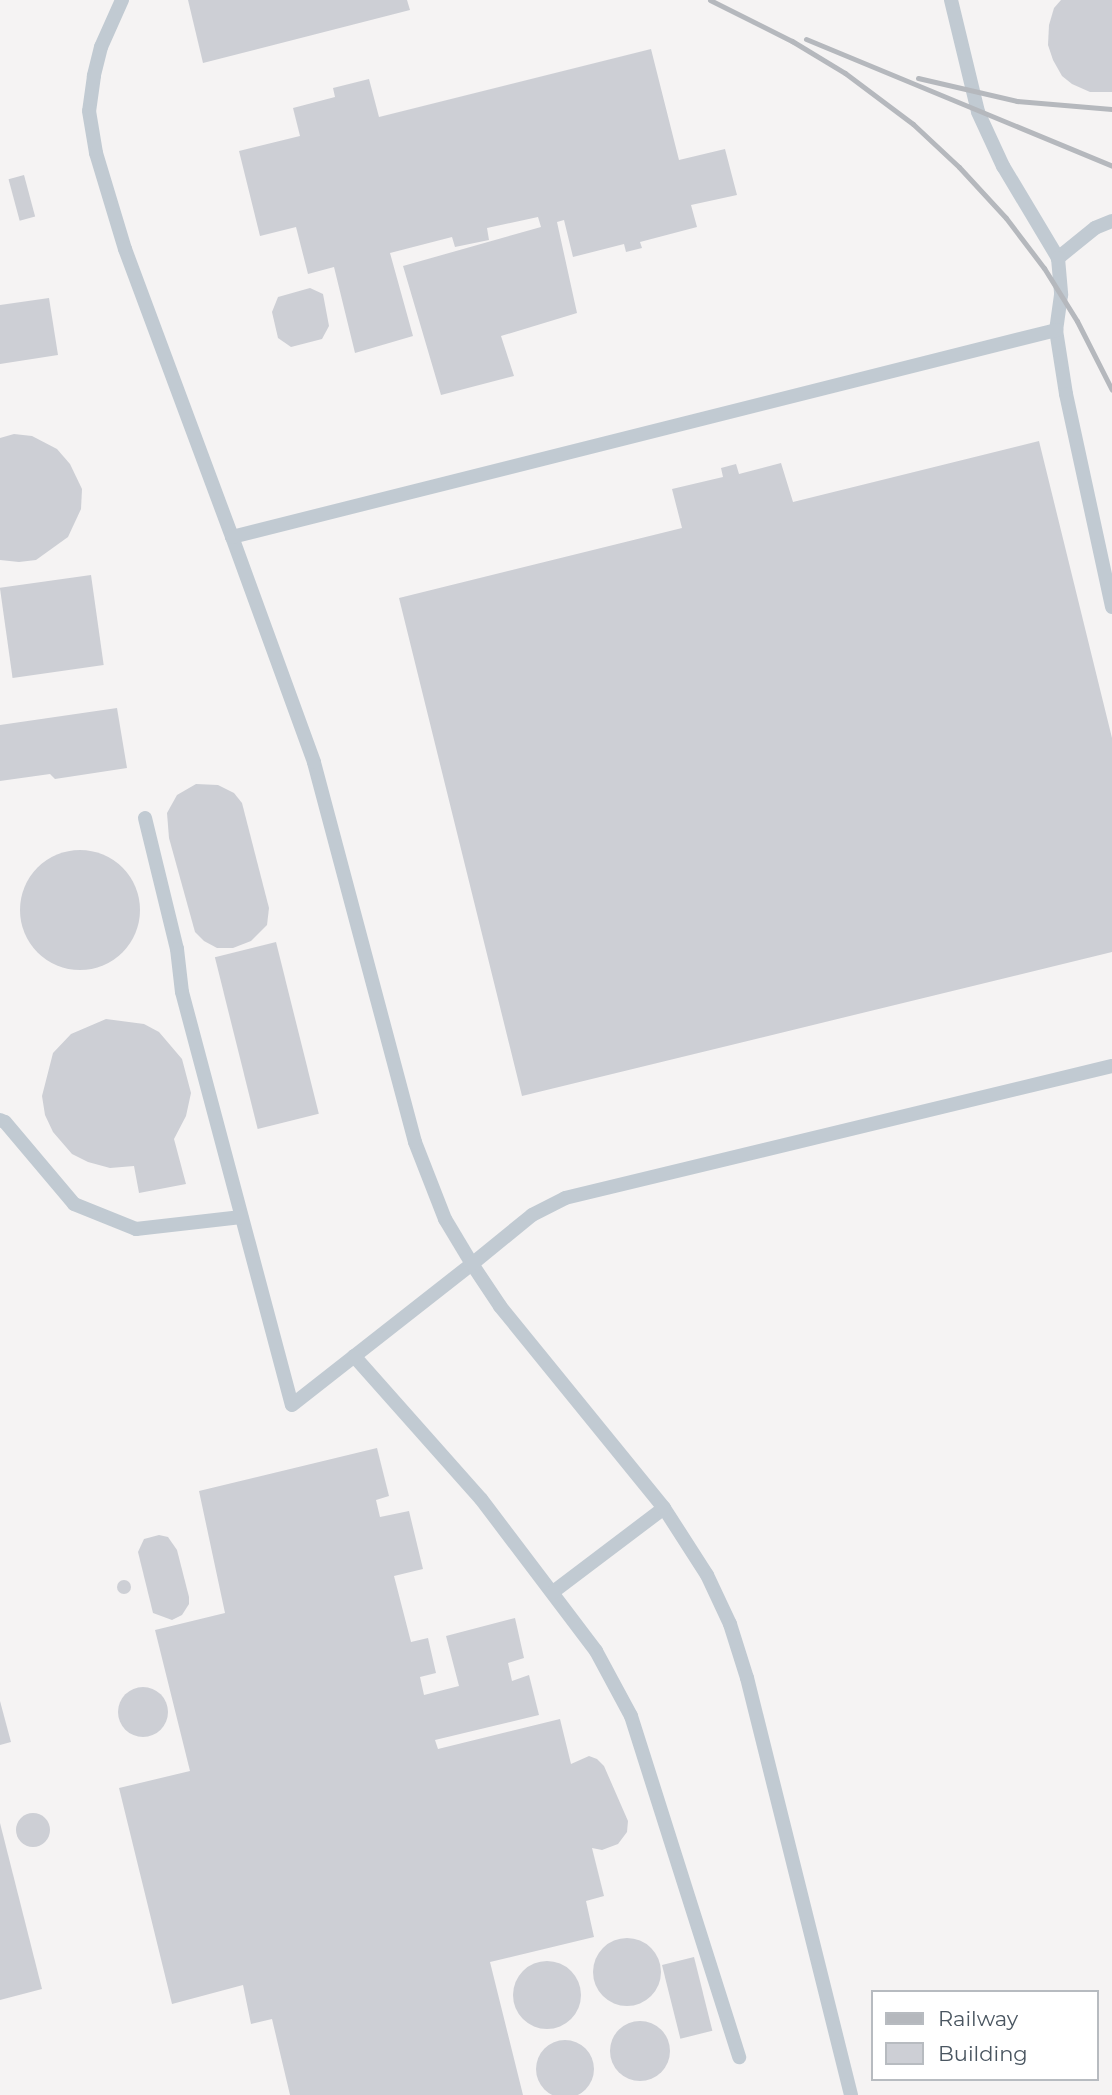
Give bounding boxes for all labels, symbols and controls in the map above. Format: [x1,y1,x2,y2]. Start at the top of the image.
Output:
legend [870,1990,1098,2081]
text: Railway [938,2006,1018,2031]
text: Building [938,2041,1028,2066]

